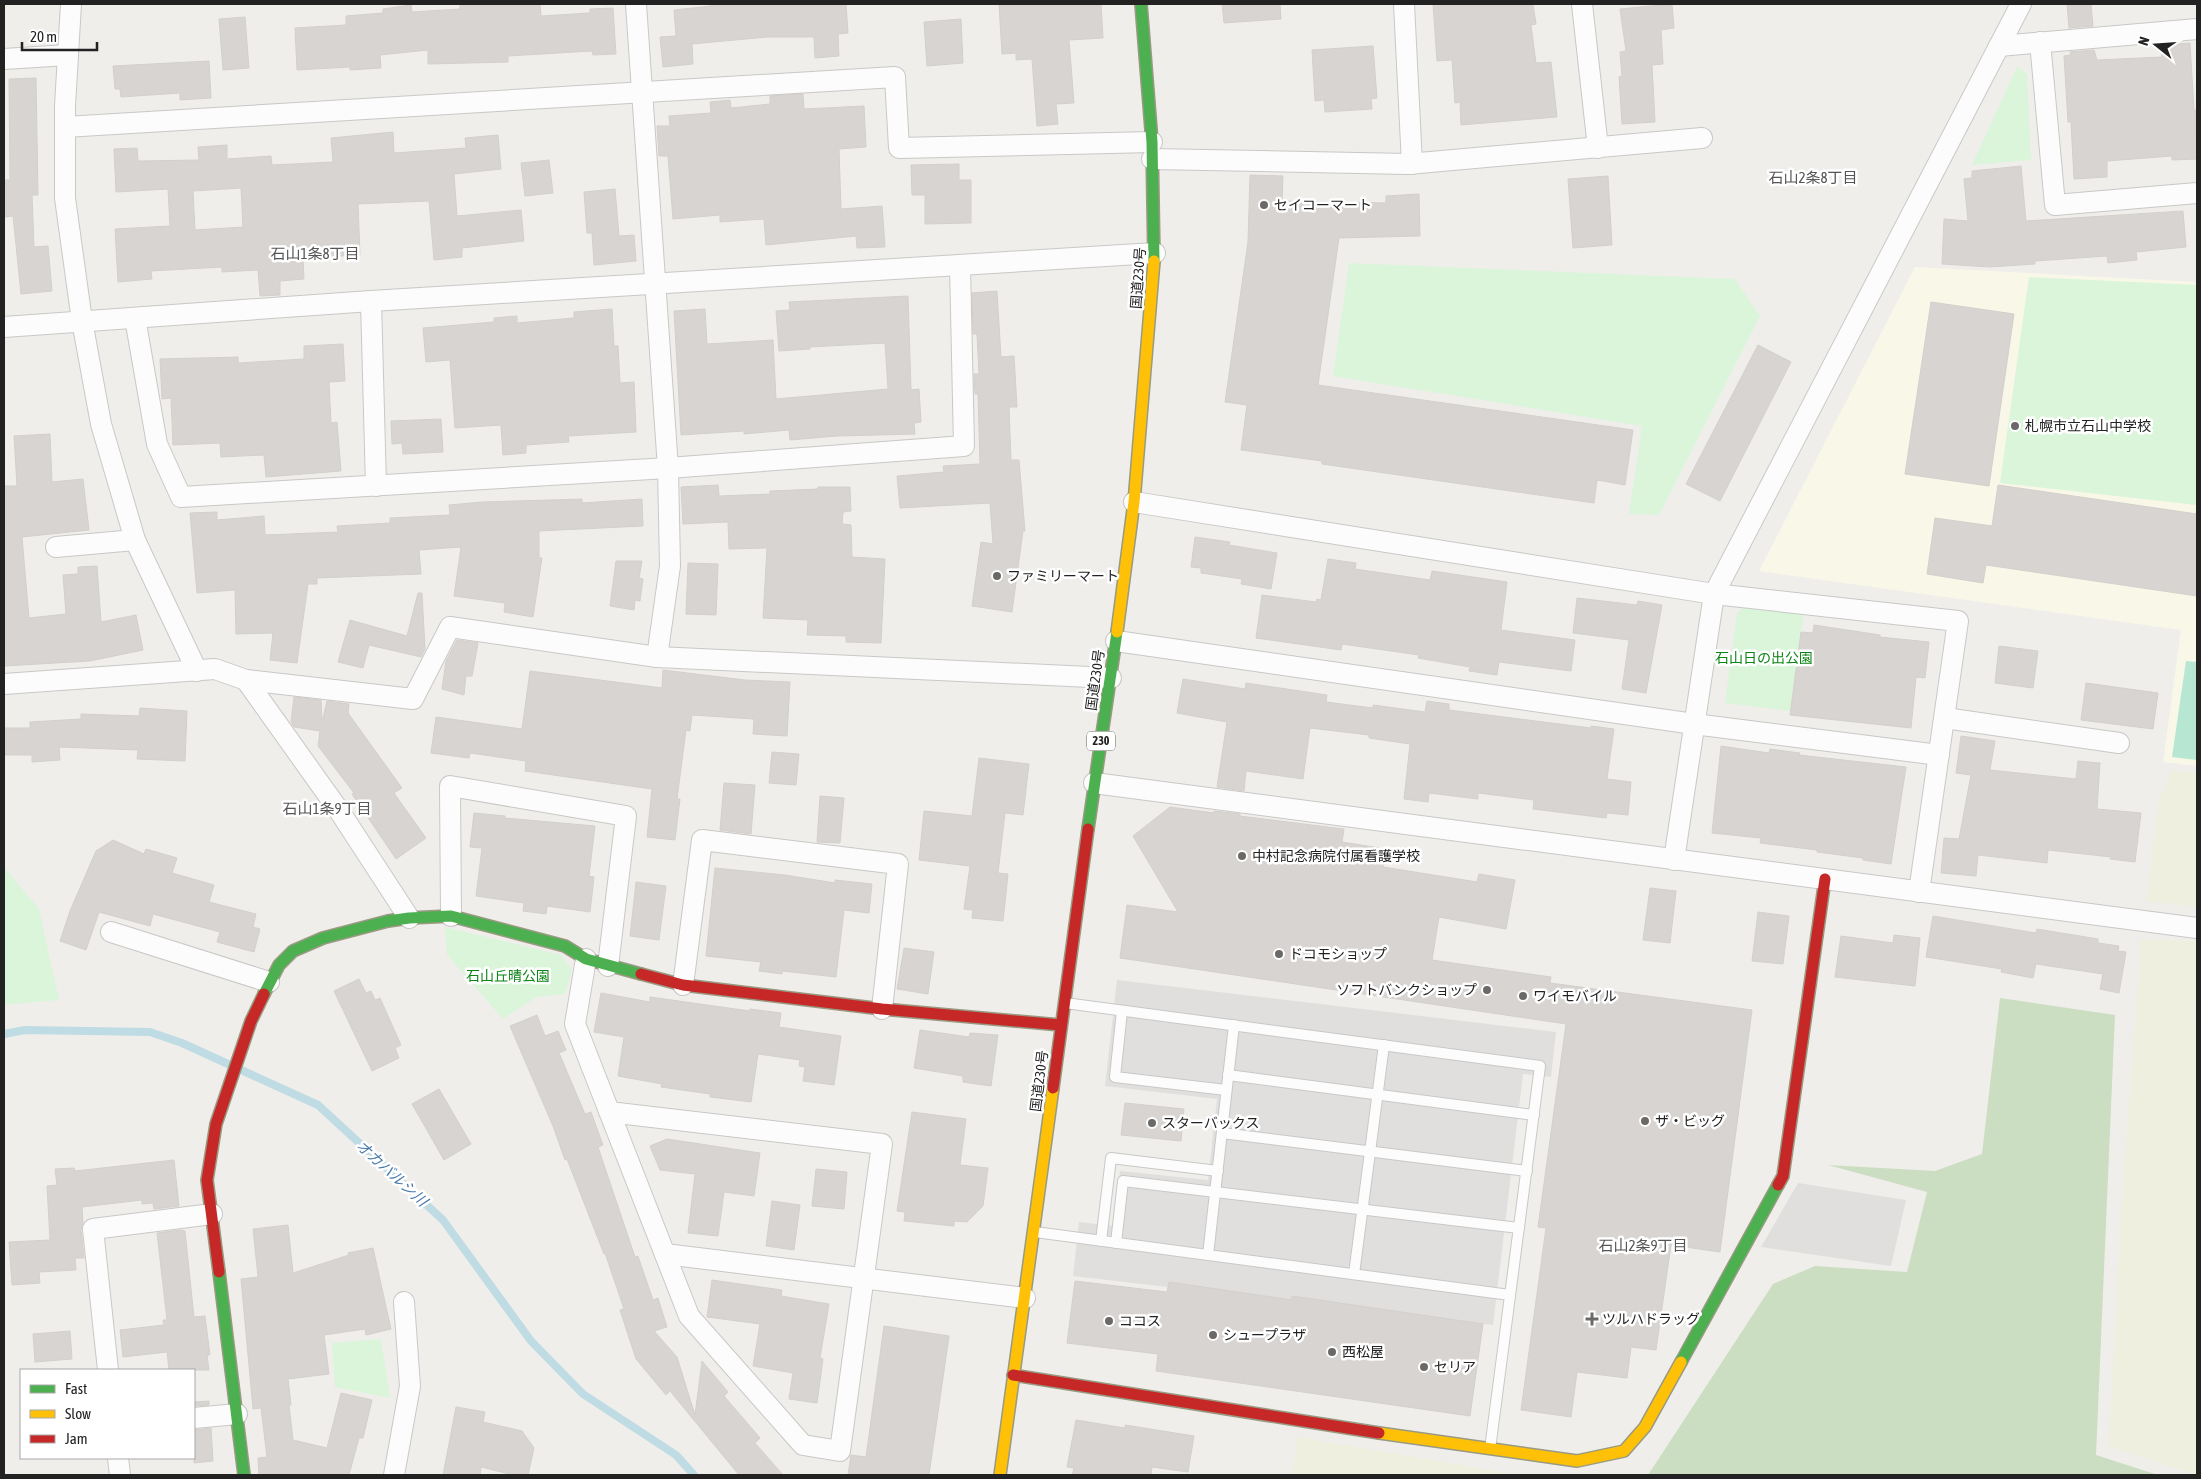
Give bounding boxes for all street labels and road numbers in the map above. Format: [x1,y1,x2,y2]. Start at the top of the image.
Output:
street label: 国道230号 [1128,247,1148,309]
street label: 国道230号 [1083,648,1107,712]
road number: 230 [1087,731,1115,750]
street label: 国道230号 [1027,1049,1051,1113]

